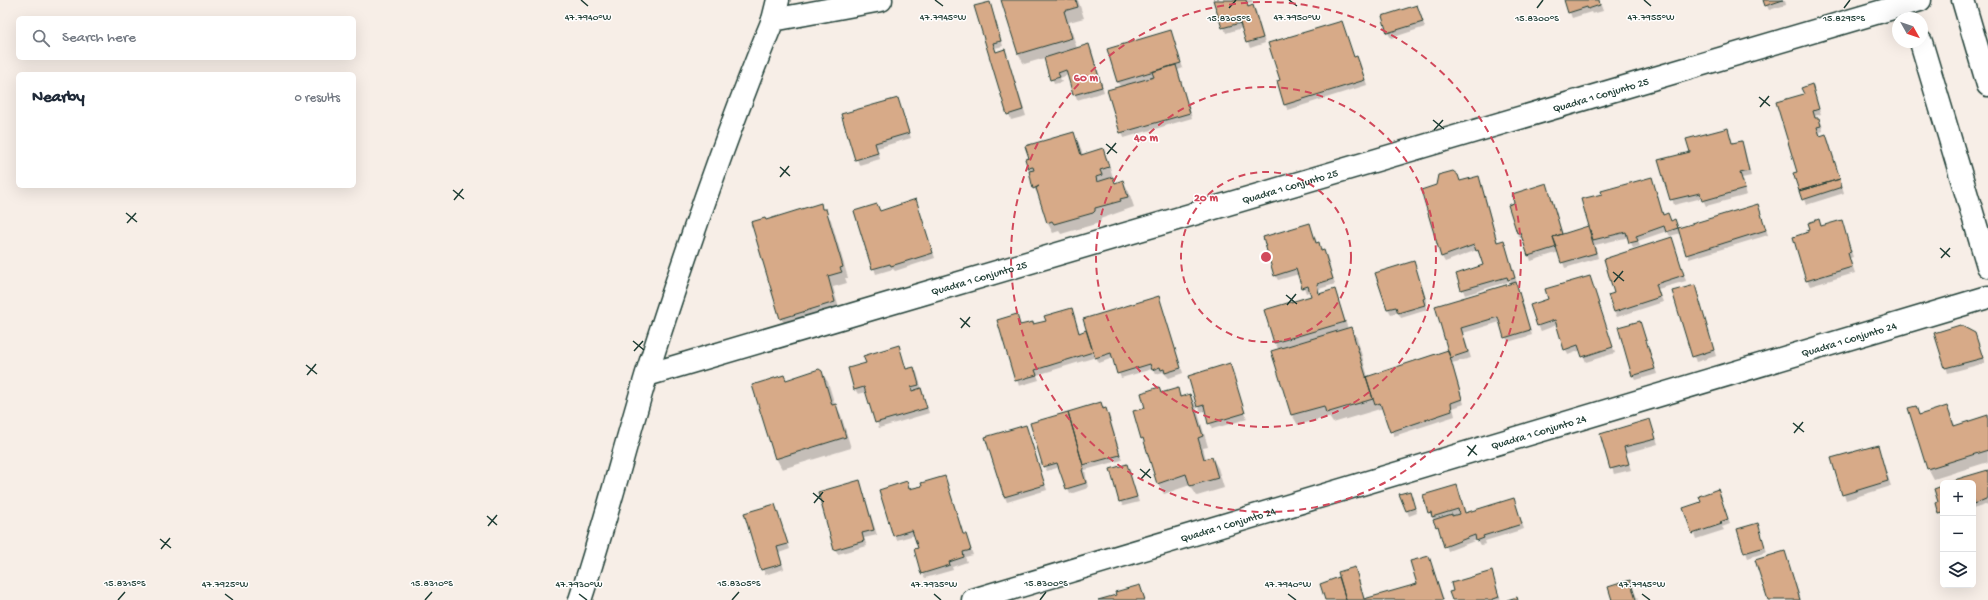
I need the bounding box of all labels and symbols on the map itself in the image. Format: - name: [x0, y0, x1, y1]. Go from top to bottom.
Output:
- text: 47.7940°W: [565, 12, 612, 24]
- text: 47.7945°W: [920, 12, 967, 24]
- text: 47.7950°W: [1273, 12, 1321, 24]
- text: 47.7955°W: [1628, 12, 1675, 24]
- north arrow: [1892, 12, 1928, 48]
- text: 15.8305°S: [1206, 13, 1251, 25]
- text: 15.8300°S: [1514, 13, 1559, 25]
- text: 15.8295°S: [1822, 13, 1865, 25]
- text: 60 m: [1074, 72, 1099, 86]
- street label: Quadra 1 Conjunto 25: [1552, 76, 1651, 116]
- text: 40 m: [1133, 132, 1158, 146]
- street label: Quadra 1 Conjunto 25: [1241, 168, 1340, 207]
- text: 20 m: [1194, 192, 1219, 206]
- centre of rings: [1259, 250, 1273, 264]
- street label: Quadra 1 Conjunto 25: [930, 259, 1029, 299]
- street label: Quadra 1 Conjunto 24: [1800, 320, 1899, 360]
- street label: Quadra 1 Conjunto 24: [1490, 413, 1589, 453]
- street label: Quadra 1 Conjunto 24: [1179, 506, 1278, 546]
- text: 15.8315°S: [103, 578, 146, 590]
- text: 15.8310°S: [410, 578, 453, 590]
- text: 15.8305°S: [716, 578, 761, 590]
- text: 15.8300°S: [1023, 578, 1068, 590]
- text: 47.7925°W: [202, 579, 249, 591]
- text: 47.7930°W: [555, 579, 603, 591]
- text: 47.7935°W: [911, 579, 958, 591]
- text: 47.7940°W: [1265, 579, 1312, 591]
- text: 47.7945°W: [1619, 579, 1666, 591]

